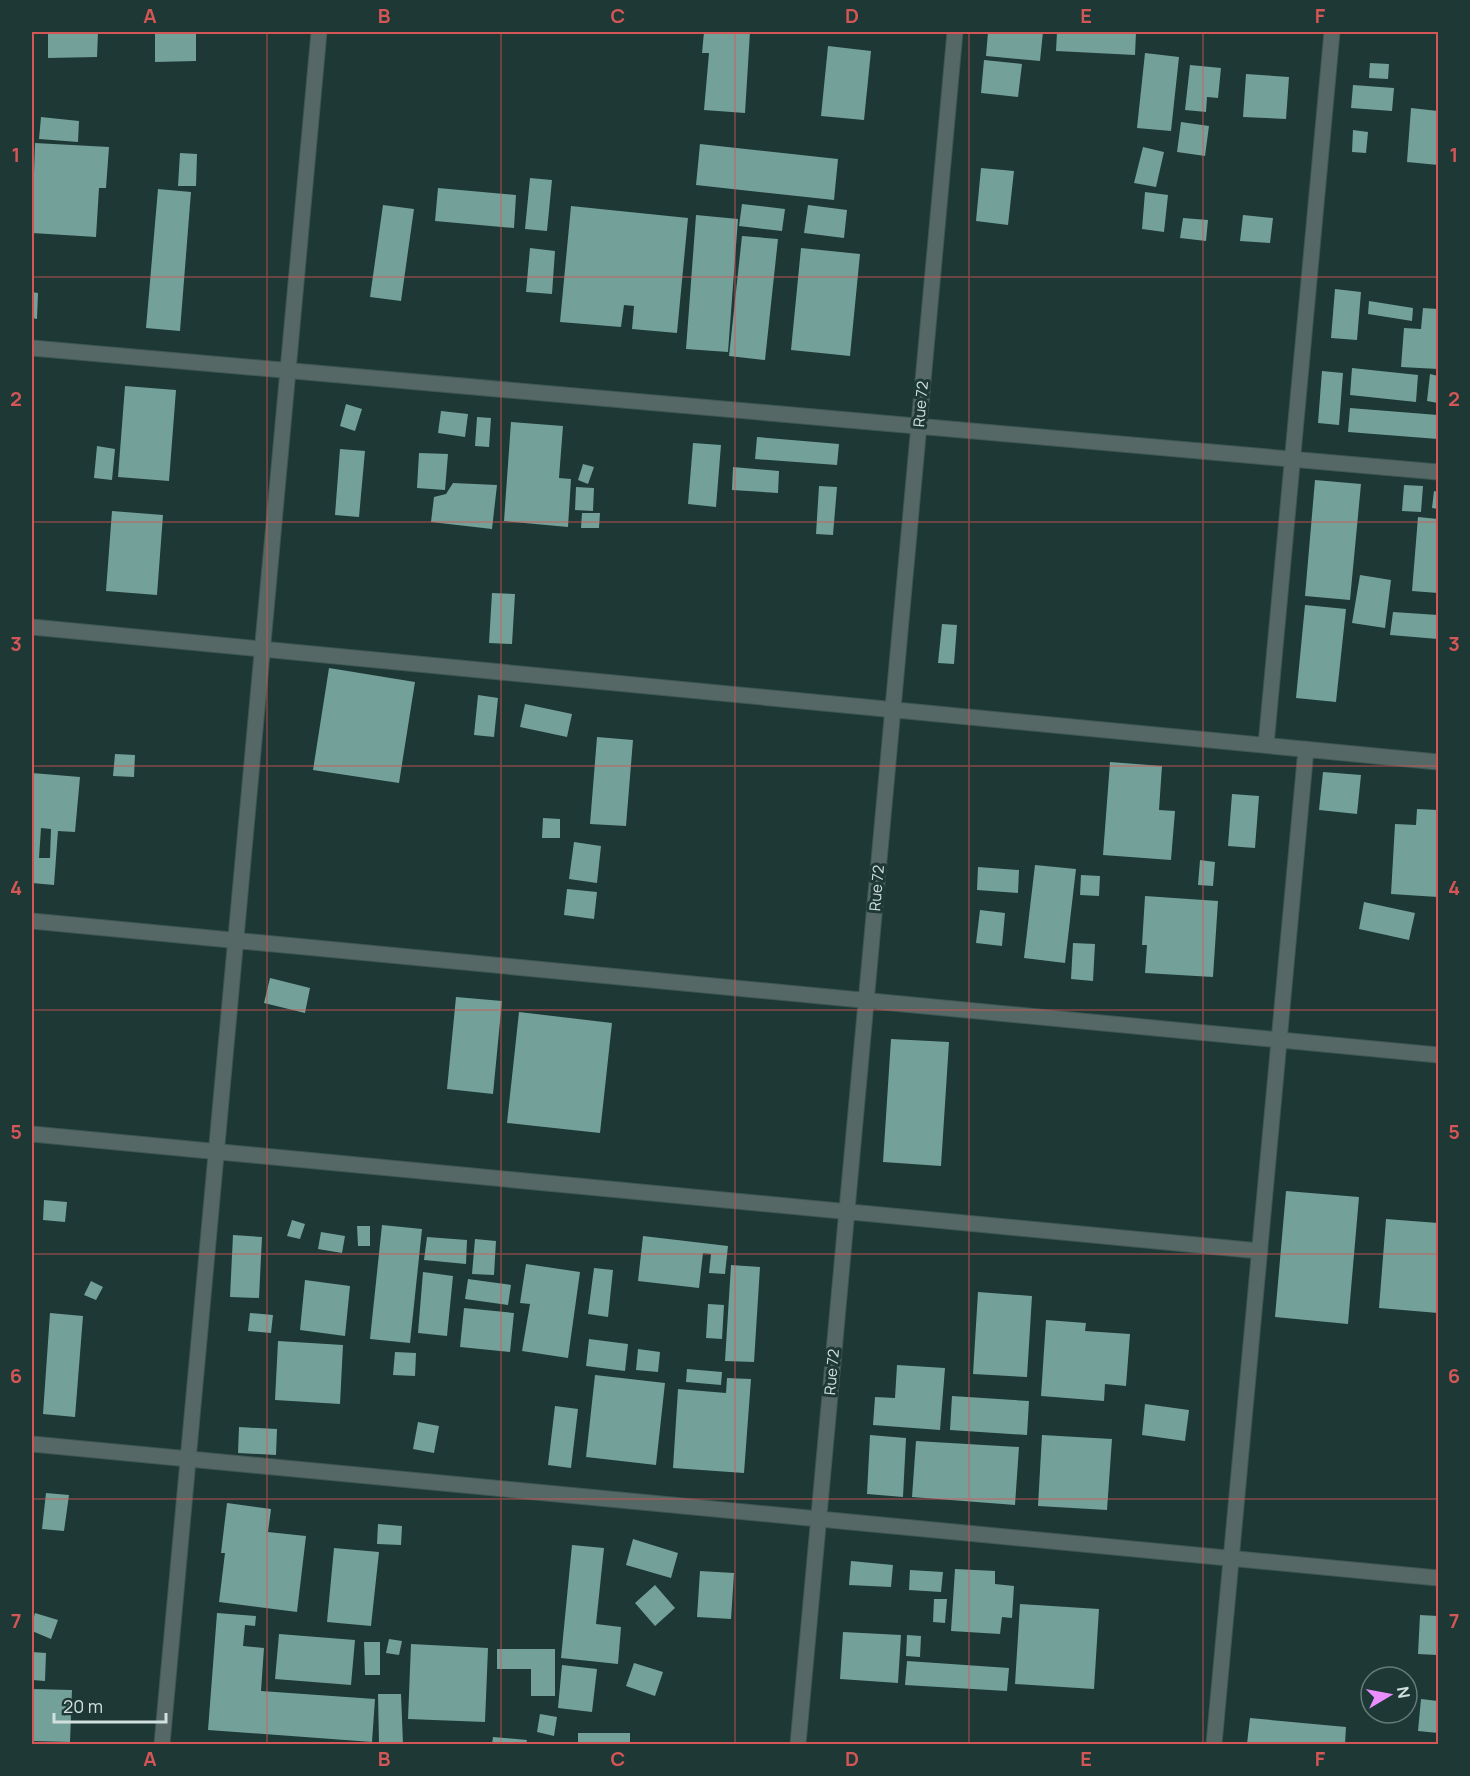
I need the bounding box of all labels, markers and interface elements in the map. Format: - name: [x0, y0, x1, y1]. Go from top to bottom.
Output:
- text: A: [143, 2, 157, 29]
- text: B: [378, 2, 391, 29]
- text: C: [611, 2, 625, 29]
- text: D: [845, 2, 859, 29]
- text: E: [1080, 2, 1092, 29]
- text: F: [1315, 2, 1326, 29]
- text: 1: [12, 141, 20, 168]
- text: 1: [1450, 141, 1458, 168]
- street label: Rue 72: [908, 380, 933, 428]
- text: 2: [10, 385, 22, 412]
- text: 2: [1448, 385, 1460, 412]
- text: 3: [10, 630, 22, 657]
- text: 3: [1448, 630, 1460, 657]
- street label: Rue 72: [864, 864, 889, 912]
- text: 4: [10, 874, 22, 901]
- text: 4: [1448, 874, 1460, 901]
- text: 5: [10, 1118, 22, 1145]
- text: 5: [1448, 1118, 1460, 1145]
- street label: Rue 72: [819, 1348, 844, 1396]
- text: 6: [10, 1362, 22, 1389]
- text: 6: [1448, 1362, 1460, 1389]
- text: 7: [11, 1607, 21, 1634]
- text: 7: [1449, 1607, 1459, 1634]
- north arrow: [1359, 1665, 1419, 1725]
- text: N: [1392, 1685, 1416, 1700]
- scale bar: [54, 1686, 166, 1724]
- text: 20 m: [63, 1694, 103, 1718]
- text: A: [143, 1745, 157, 1772]
- text: B: [378, 1745, 391, 1772]
- text: C: [611, 1745, 625, 1772]
- text: D: [845, 1745, 859, 1772]
- text: E: [1080, 1745, 1092, 1772]
- text: F: [1315, 1745, 1326, 1772]

